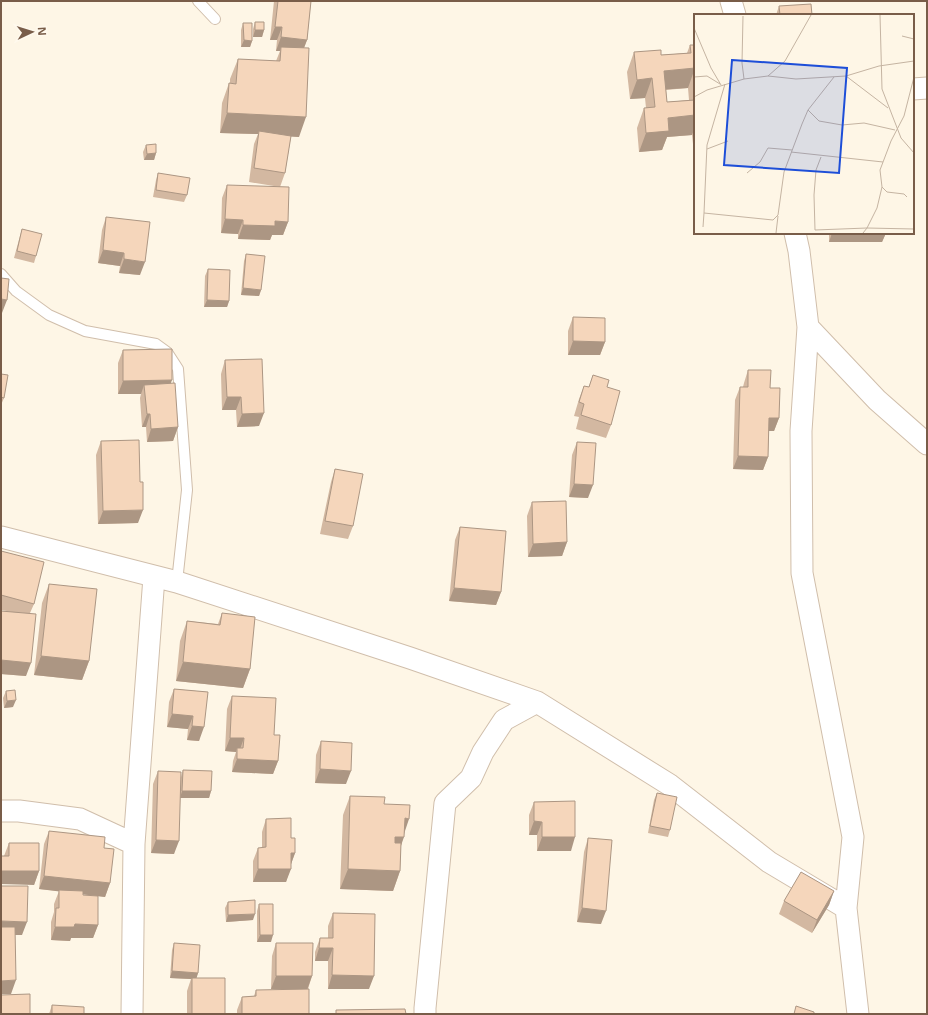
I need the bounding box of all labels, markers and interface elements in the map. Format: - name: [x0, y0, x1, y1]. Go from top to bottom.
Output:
- north arrow: [12, 12, 52, 52]
- inset map: [694, 14, 914, 234]
- text: N: [35, 26, 50, 36]

